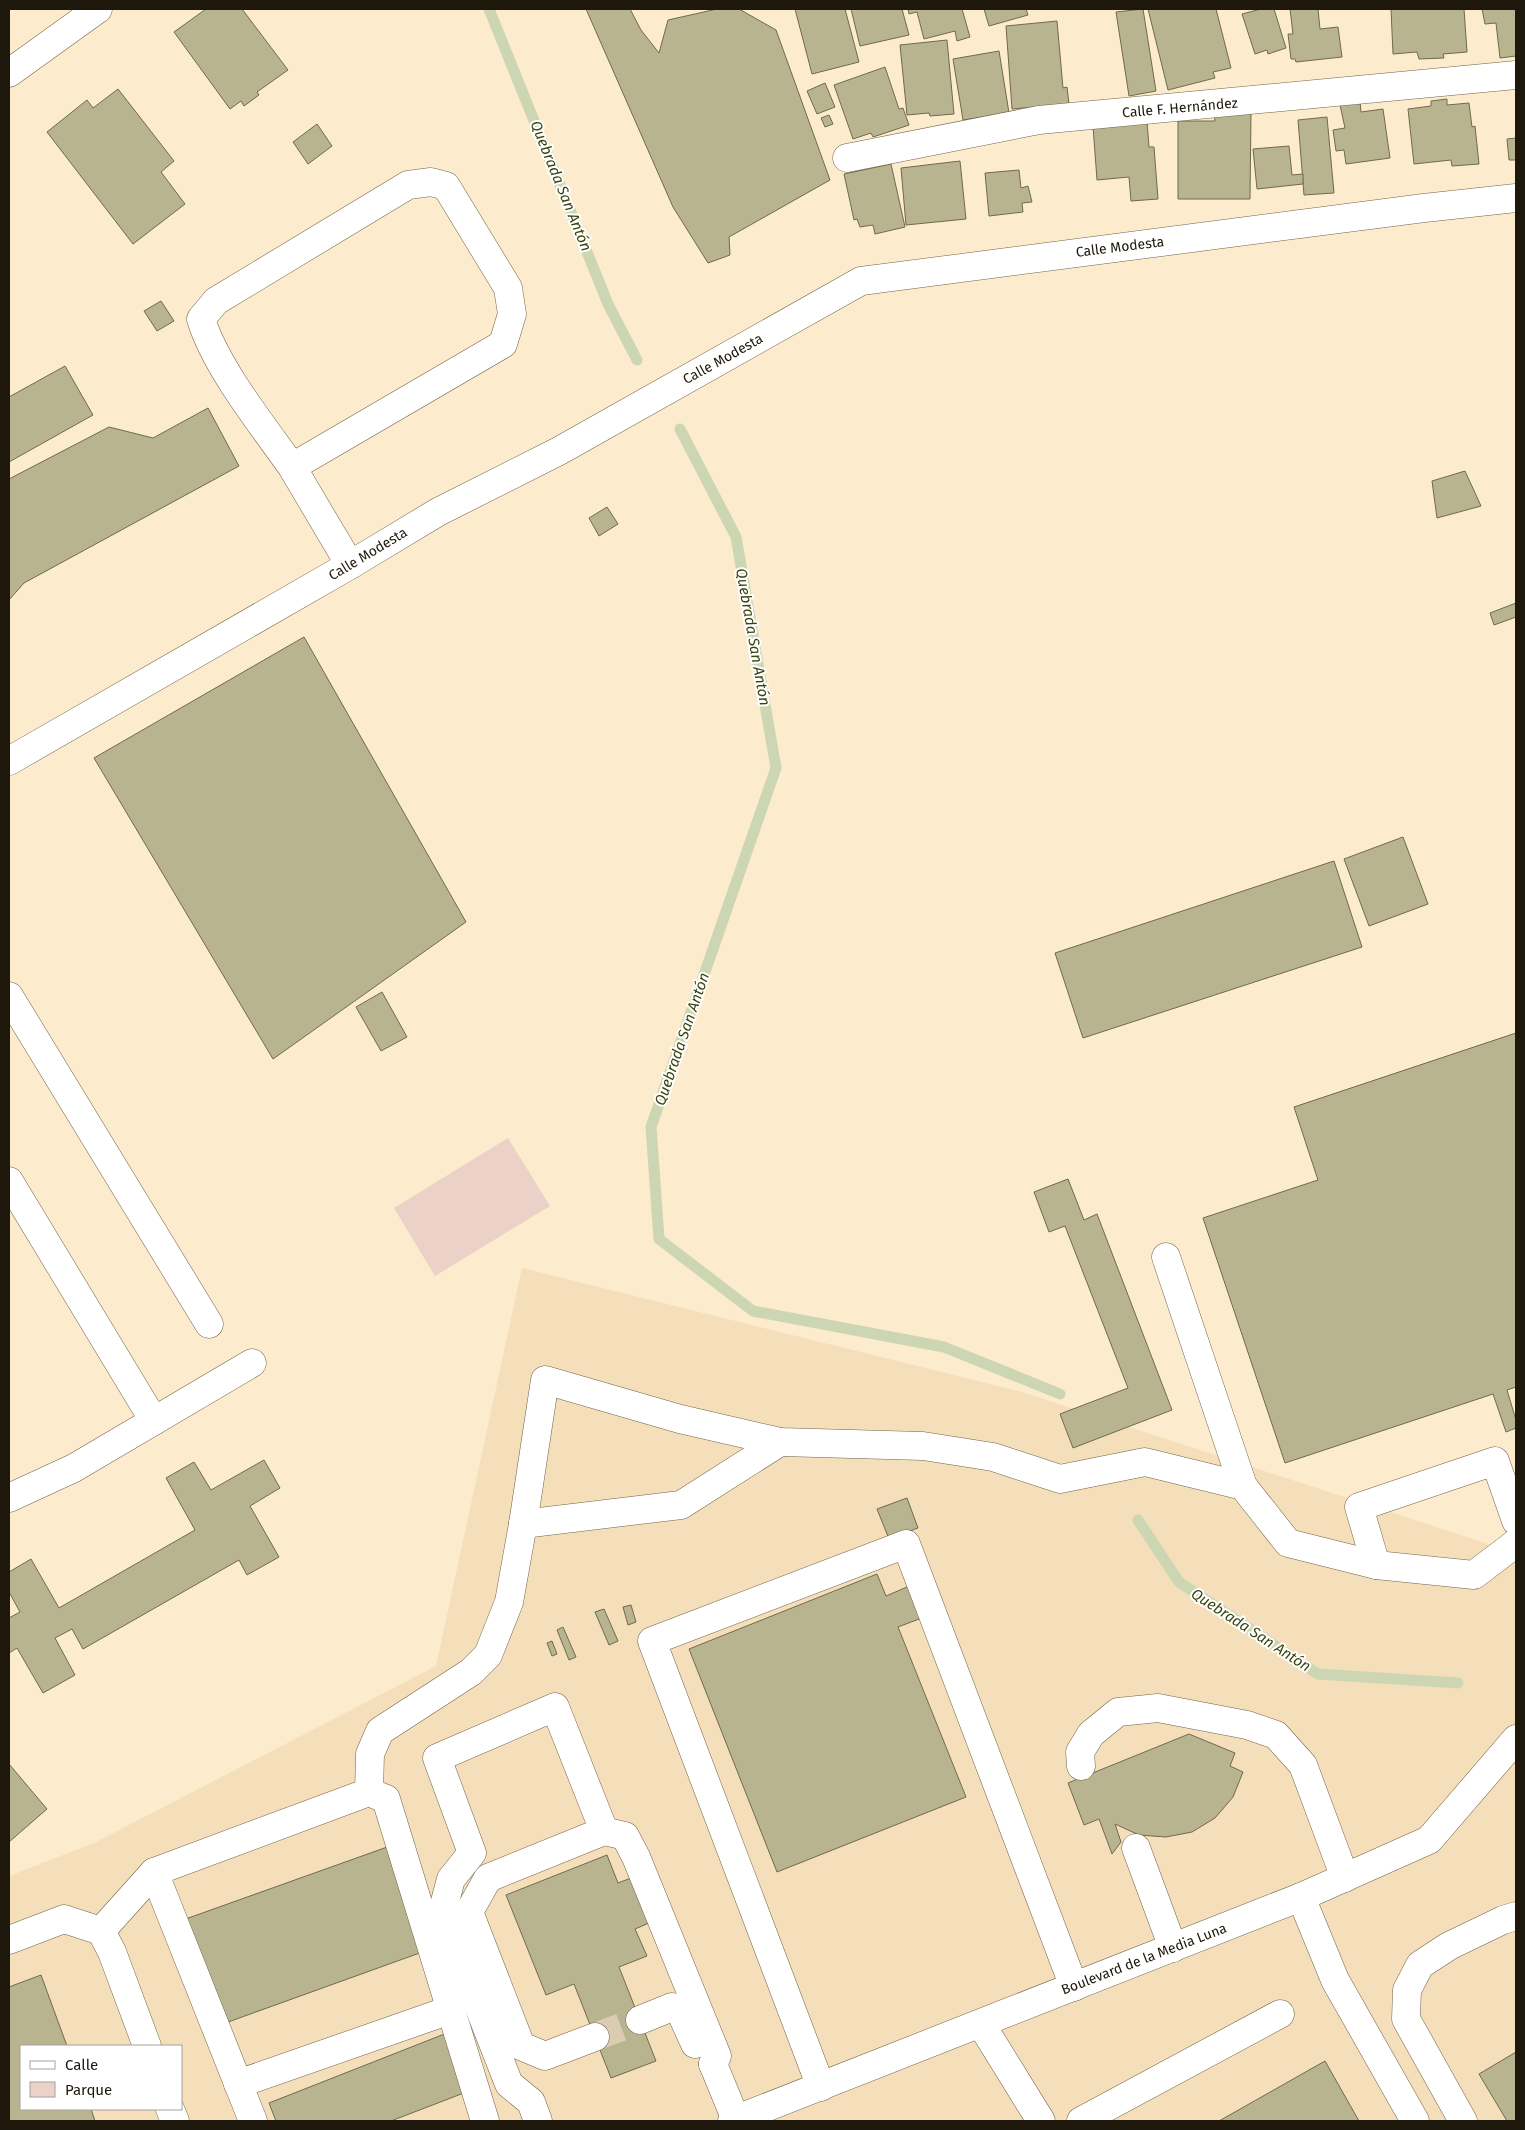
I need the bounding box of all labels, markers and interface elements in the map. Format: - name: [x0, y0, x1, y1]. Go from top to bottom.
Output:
- street label: Calle F. Hernández: [1121, 94, 1239, 122]
- water label: Quebrada San Antón: [527, 118, 595, 254]
- street label: Calle Modesta: [1075, 233, 1165, 261]
- street label: Calle Modesta: [680, 330, 766, 388]
- street label: Calle Modesta: [326, 524, 410, 584]
- water label: Quebrada San Antón: [732, 567, 774, 707]
- water label: Quebrada San Antón: [651, 970, 713, 1108]
- water label: Quebrada San Antón: [1188, 1585, 1314, 1675]
- street label: Boulevard de la Media Luna: [1059, 1920, 1229, 1998]
- legend: [20, 2045, 182, 2110]
- text: Calle: [65, 2056, 98, 2074]
- text: Parque: [65, 2081, 112, 2099]

